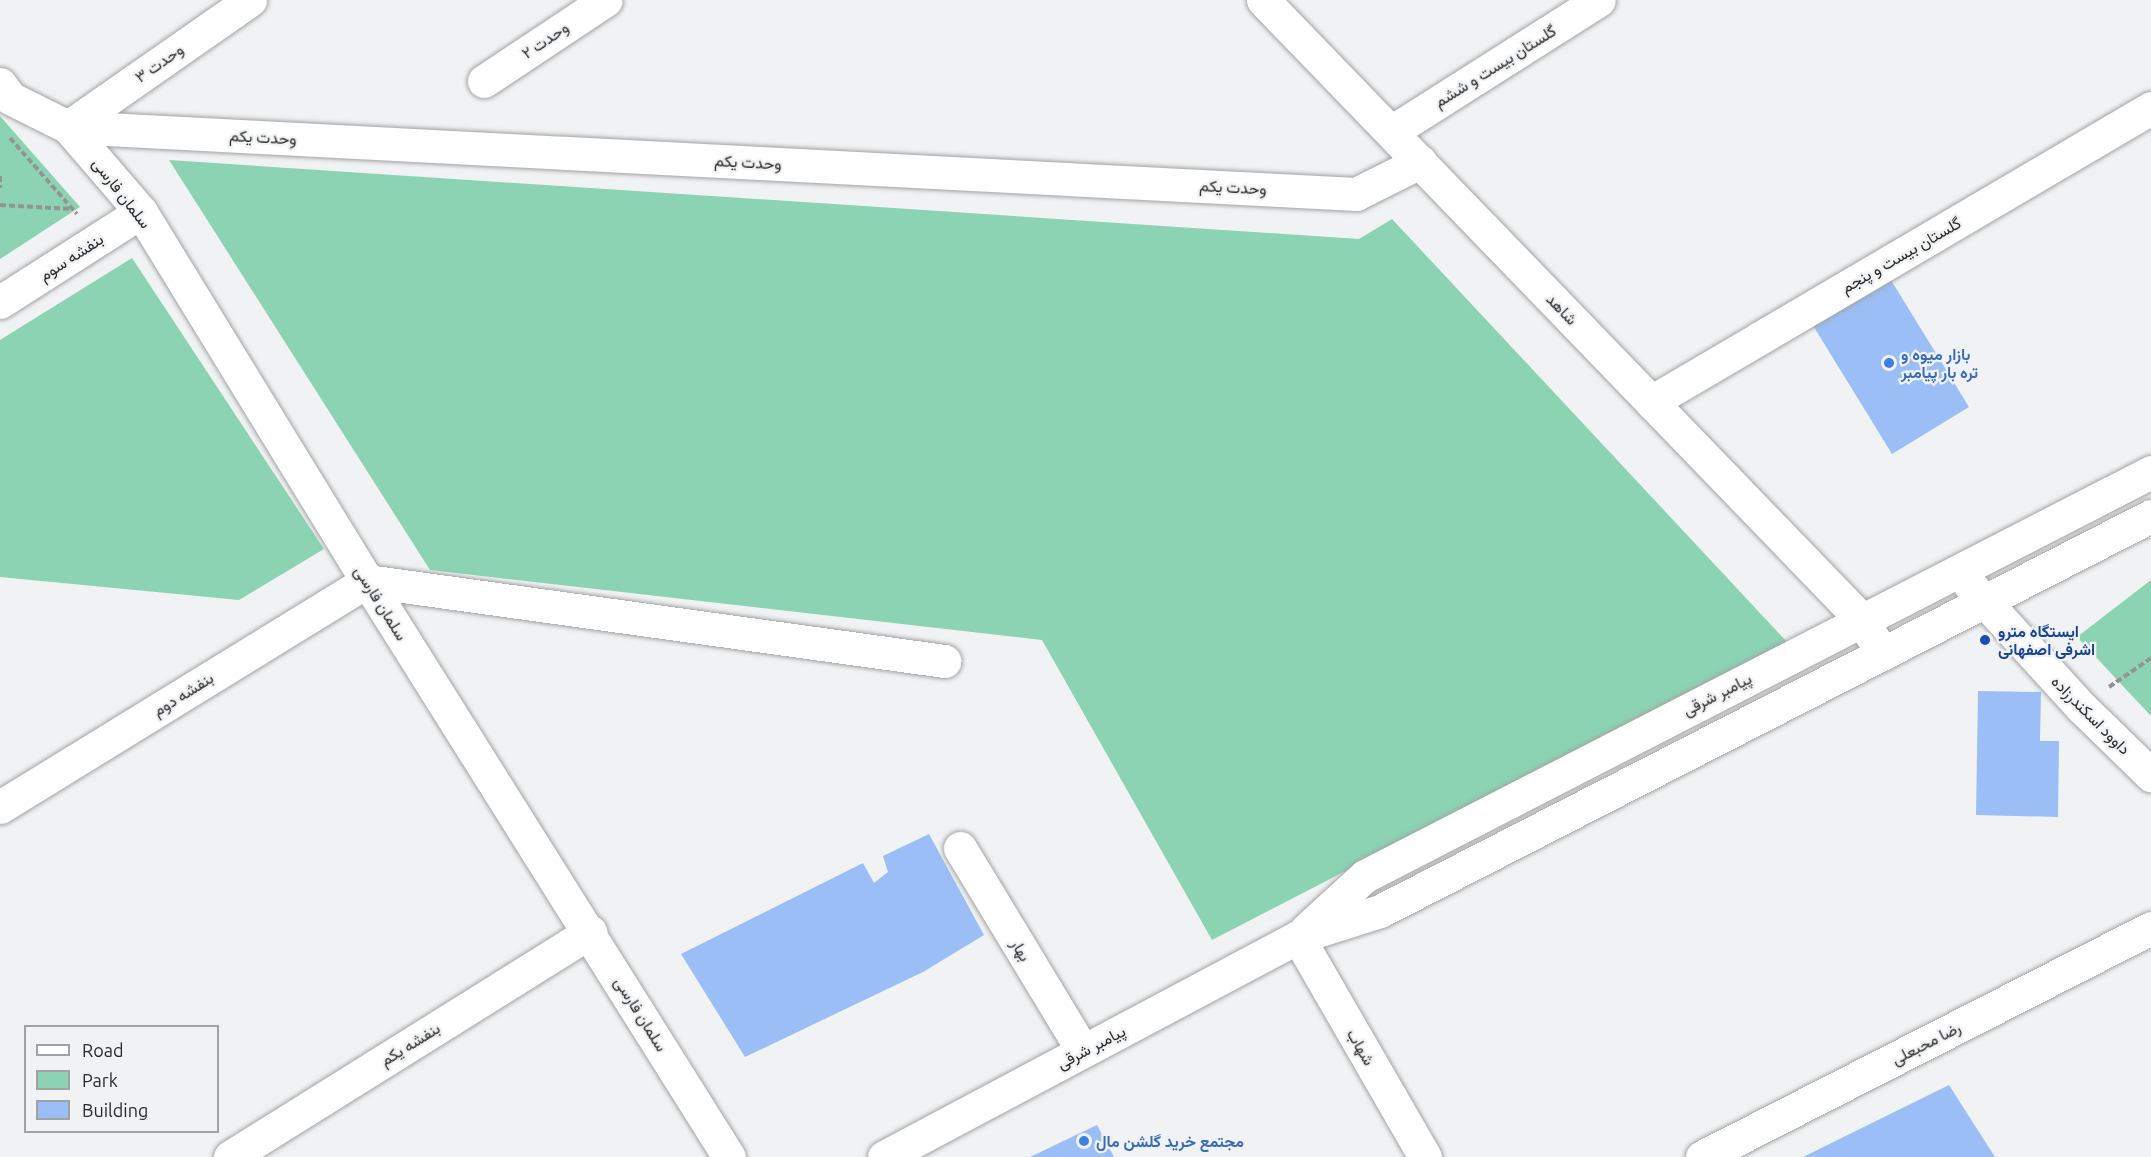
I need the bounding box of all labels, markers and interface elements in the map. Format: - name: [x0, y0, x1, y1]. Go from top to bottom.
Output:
- street label: وحدت ۲: [518, 17, 572, 63]
- street label: گلستان بیست و ششم: [1431, 21, 1559, 111]
- street label: وحدت ۳: [131, 39, 187, 87]
- street label: وحدت یکم: [229, 126, 297, 148]
- street label: وحدت یکم: [714, 151, 782, 173]
- street label: سلمان فارسی: [88, 154, 156, 232]
- street label: وحدت یکم: [1199, 176, 1267, 198]
- street label: گلستان بیست و پنجم: [1838, 213, 1964, 297]
- street label: بنفشه سوم: [35, 229, 107, 285]
- street label: شاهد: [1542, 289, 1582, 329]
- place label: بازار میوه و تره بار پیامبر: [1901, 344, 1978, 382]
- marker: بازار میوه و تره بار پیامبر: [1882, 356, 1896, 370]
- street label: سلمان فارسی: [351, 562, 411, 644]
- place label: ایستگاه مترو اشرفی اصفهانی: [1998, 621, 2095, 659]
- marker: ایستگاه مترو اشرفی اصفهانی: [1976, 631, 1994, 649]
- street label: بنفشه دوم: [149, 668, 217, 720]
- street label: پیامبر شرقی: [1679, 668, 1755, 720]
- street label: داوود اسکندرزاده: [2048, 672, 2134, 758]
- street label: بهار: [1007, 935, 1035, 965]
- street label: سلمان فارسی: [611, 973, 671, 1055]
- street label: رضا محبعلی: [1888, 1017, 1964, 1069]
- street label: بنفشه یکم: [377, 1018, 443, 1070]
- street label: پیامبر شرقی: [1053, 1021, 1129, 1073]
- legend: [24, 1025, 219, 1133]
- street label: شهاب: [1343, 1025, 1379, 1069]
- text: Road: [82, 1040, 124, 1060]
- text: Park: [82, 1070, 118, 1090]
- text: Building: [82, 1100, 148, 1120]
- place label: مجتمع خرید گلشن مال: [1096, 1131, 1244, 1151]
- marker: مجتمع خرید گلشن مال: [1077, 1134, 1091, 1148]

